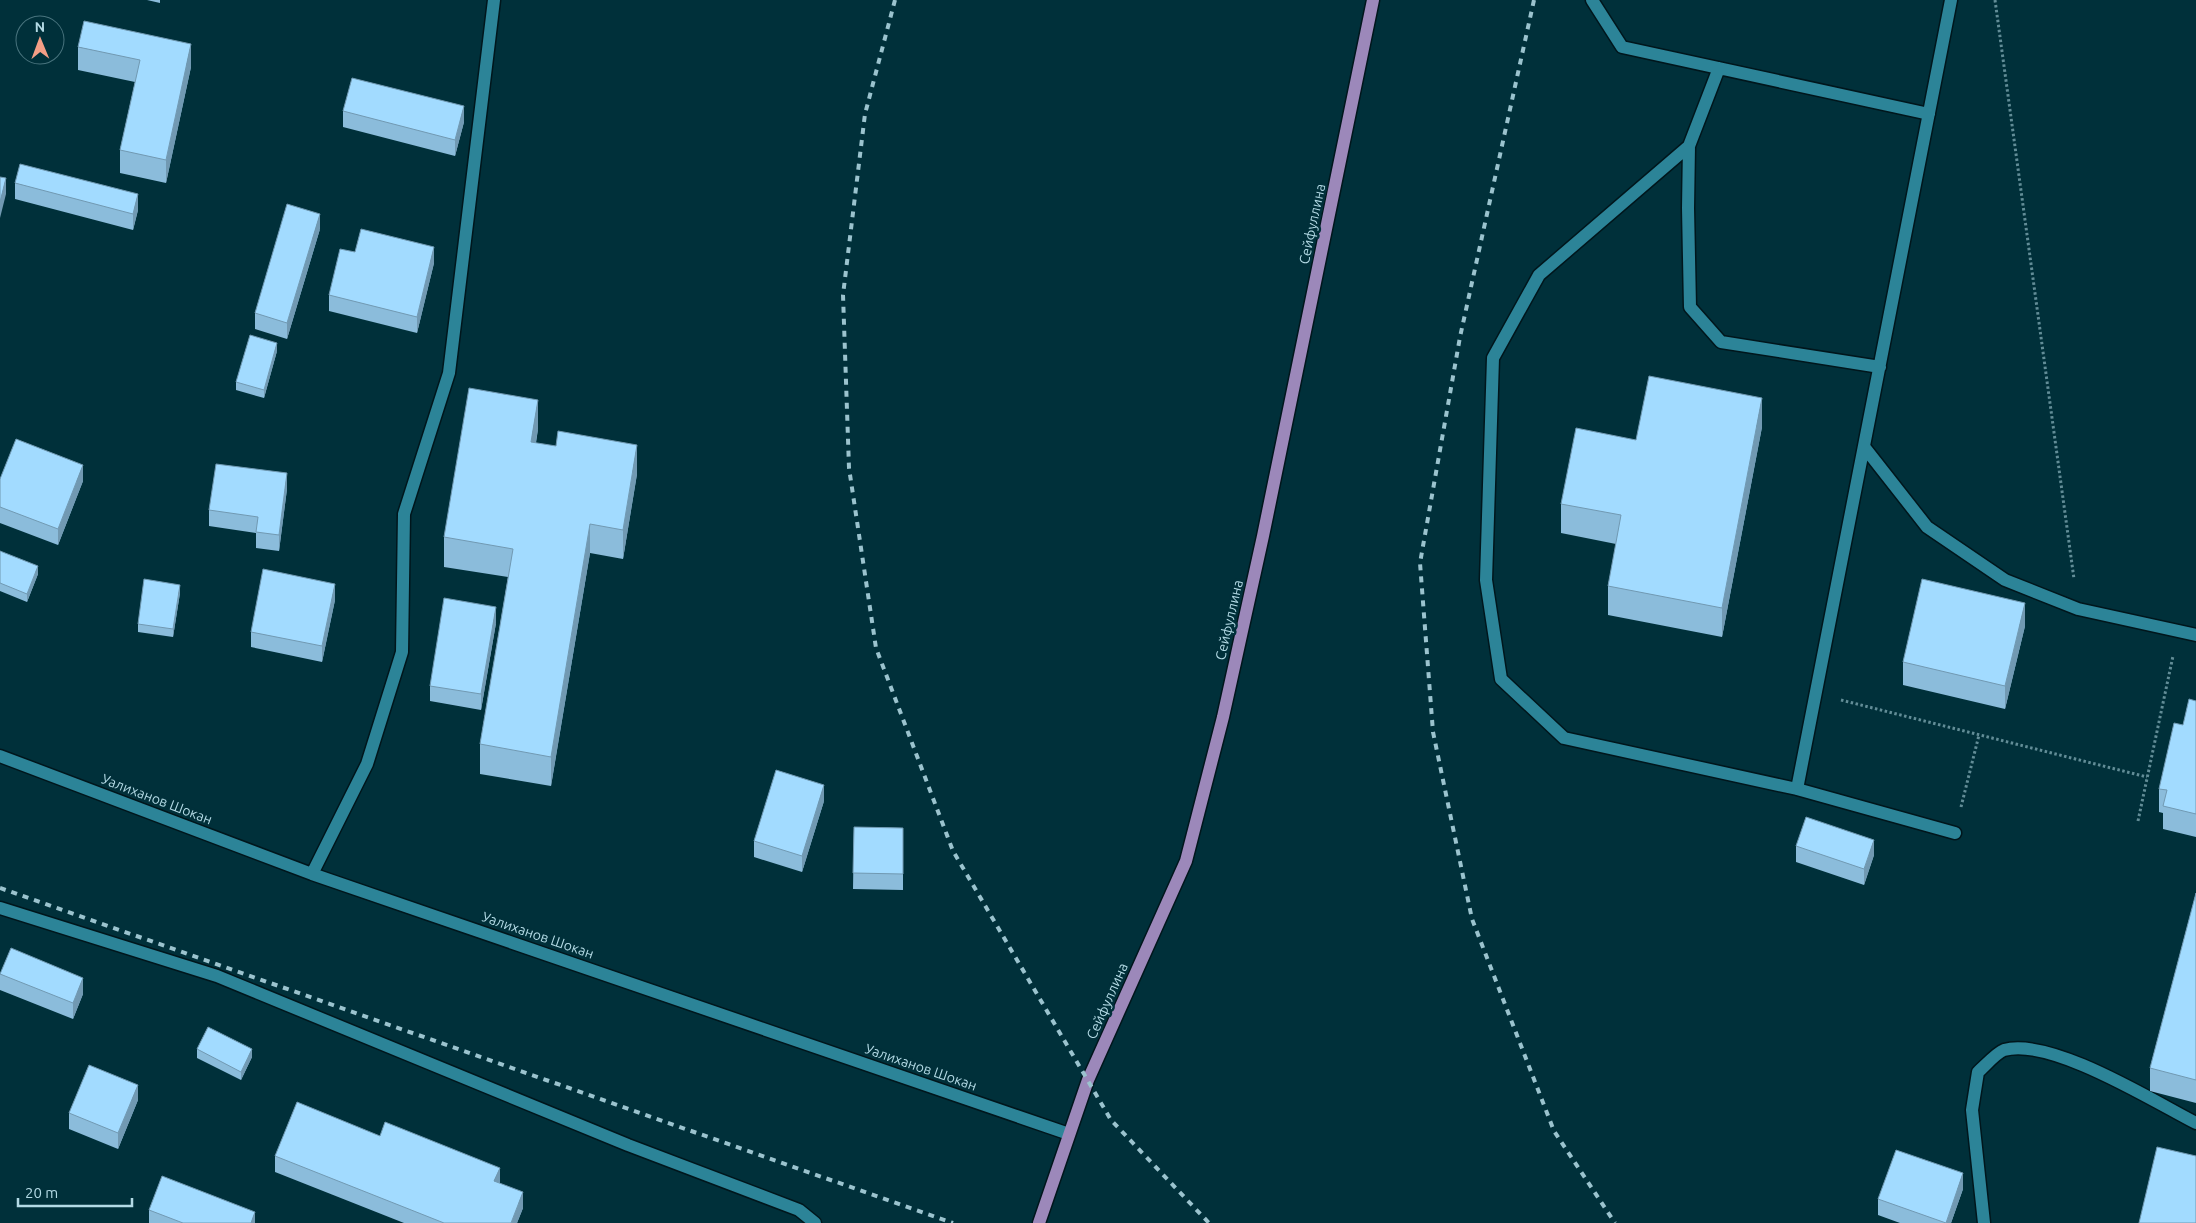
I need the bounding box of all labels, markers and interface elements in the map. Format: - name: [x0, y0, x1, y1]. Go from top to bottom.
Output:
- north arrow: [15, 15, 65, 65]
- text: N: [34, 19, 45, 35]
- street label: Сейфуллина: [1296, 182, 1328, 266]
- street label: Сейфуллина: [1212, 578, 1246, 662]
- street label: Уалиханов Шокан: [99, 771, 215, 827]
- street label: Уалиханов Шокан: [480, 908, 596, 962]
- street label: Сейфуллина: [1083, 960, 1131, 1042]
- street label: Уалиханов Шокан: [863, 1040, 979, 1094]
- scale bar: [18, 1176, 131, 1208]
- text: 20 m: [25, 1184, 58, 1201]

